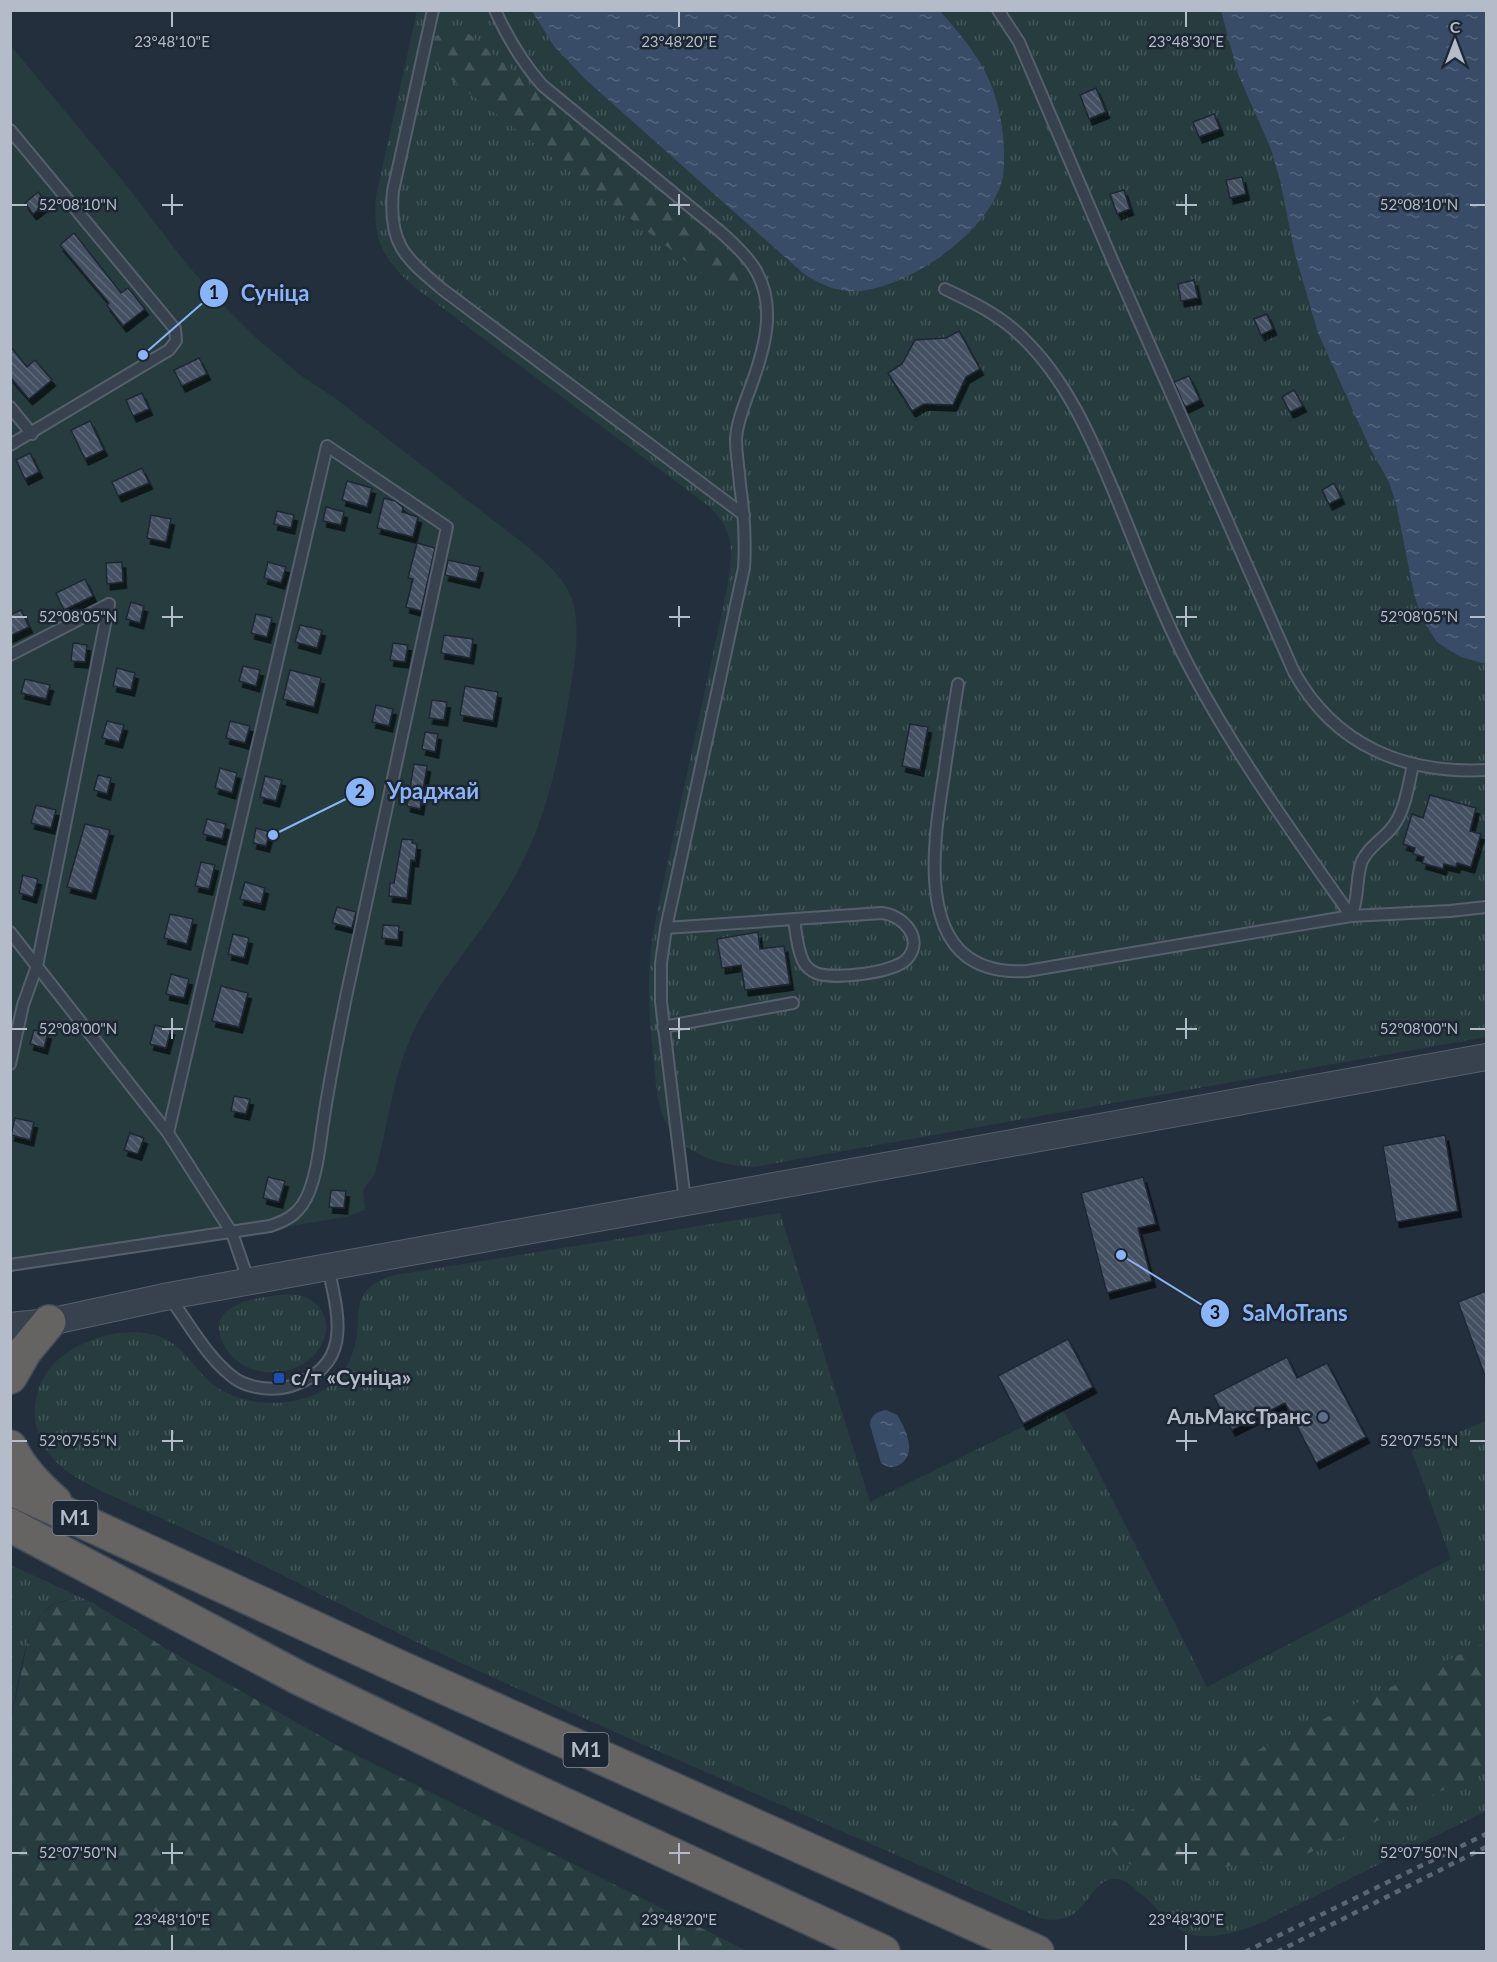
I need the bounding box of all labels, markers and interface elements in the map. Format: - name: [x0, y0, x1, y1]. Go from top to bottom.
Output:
- north arrow: [1425, 12, 1485, 72]
- text: С: [1450, 17, 1461, 36]
- text: 23°48'10"E: [134, 32, 210, 50]
- text: 23°48'20"E: [641, 32, 717, 50]
- text: 23°48'30"E: [1148, 32, 1224, 50]
- text: 52°08'10"N: [39, 195, 117, 213]
- text: 52°08'10"N: [1380, 195, 1458, 213]
- callout: Суніца: [199, 273, 321, 313]
- text: Суніца: [241, 279, 309, 306]
- text: 1: [209, 281, 219, 303]
- text: 52°08'05"N: [39, 607, 117, 625]
- text: 52°08'05"N: [1380, 607, 1458, 625]
- callout: Ураджай: [345, 772, 491, 812]
- text: Ураджай: [386, 777, 479, 804]
- text: 2: [355, 780, 365, 802]
- text: 52°08'00"N: [39, 1019, 117, 1037]
- text: 52°08'00"N: [1380, 1019, 1458, 1037]
- callout: SaMoTrans: [1200, 1293, 1359, 1333]
- text: SaMoTrans: [1242, 1299, 1348, 1326]
- text: 3: [1210, 1301, 1220, 1323]
- place label: с/т «Суніца»: [291, 1364, 411, 1389]
- marker: с/т «Суніца»: [272, 1371, 286, 1385]
- place label: АльМаксТранс: [1166, 1403, 1311, 1428]
- marker: АльМаксТранс: [1316, 1410, 1330, 1424]
- text: 52°07'55"N: [39, 1431, 117, 1449]
- text: 52°07'55"N: [1380, 1431, 1458, 1449]
- road number: М1: [52, 1501, 98, 1535]
- road number: М1: [564, 1733, 608, 1767]
- text: 52°07'50"N: [39, 1843, 117, 1861]
- text: 52°07'50"N: [1380, 1843, 1458, 1861]
- text: 23°48'10"E: [134, 1910, 210, 1928]
- text: 23°48'20"E: [641, 1910, 717, 1928]
- text: 23°48'30"E: [1148, 1910, 1224, 1928]

